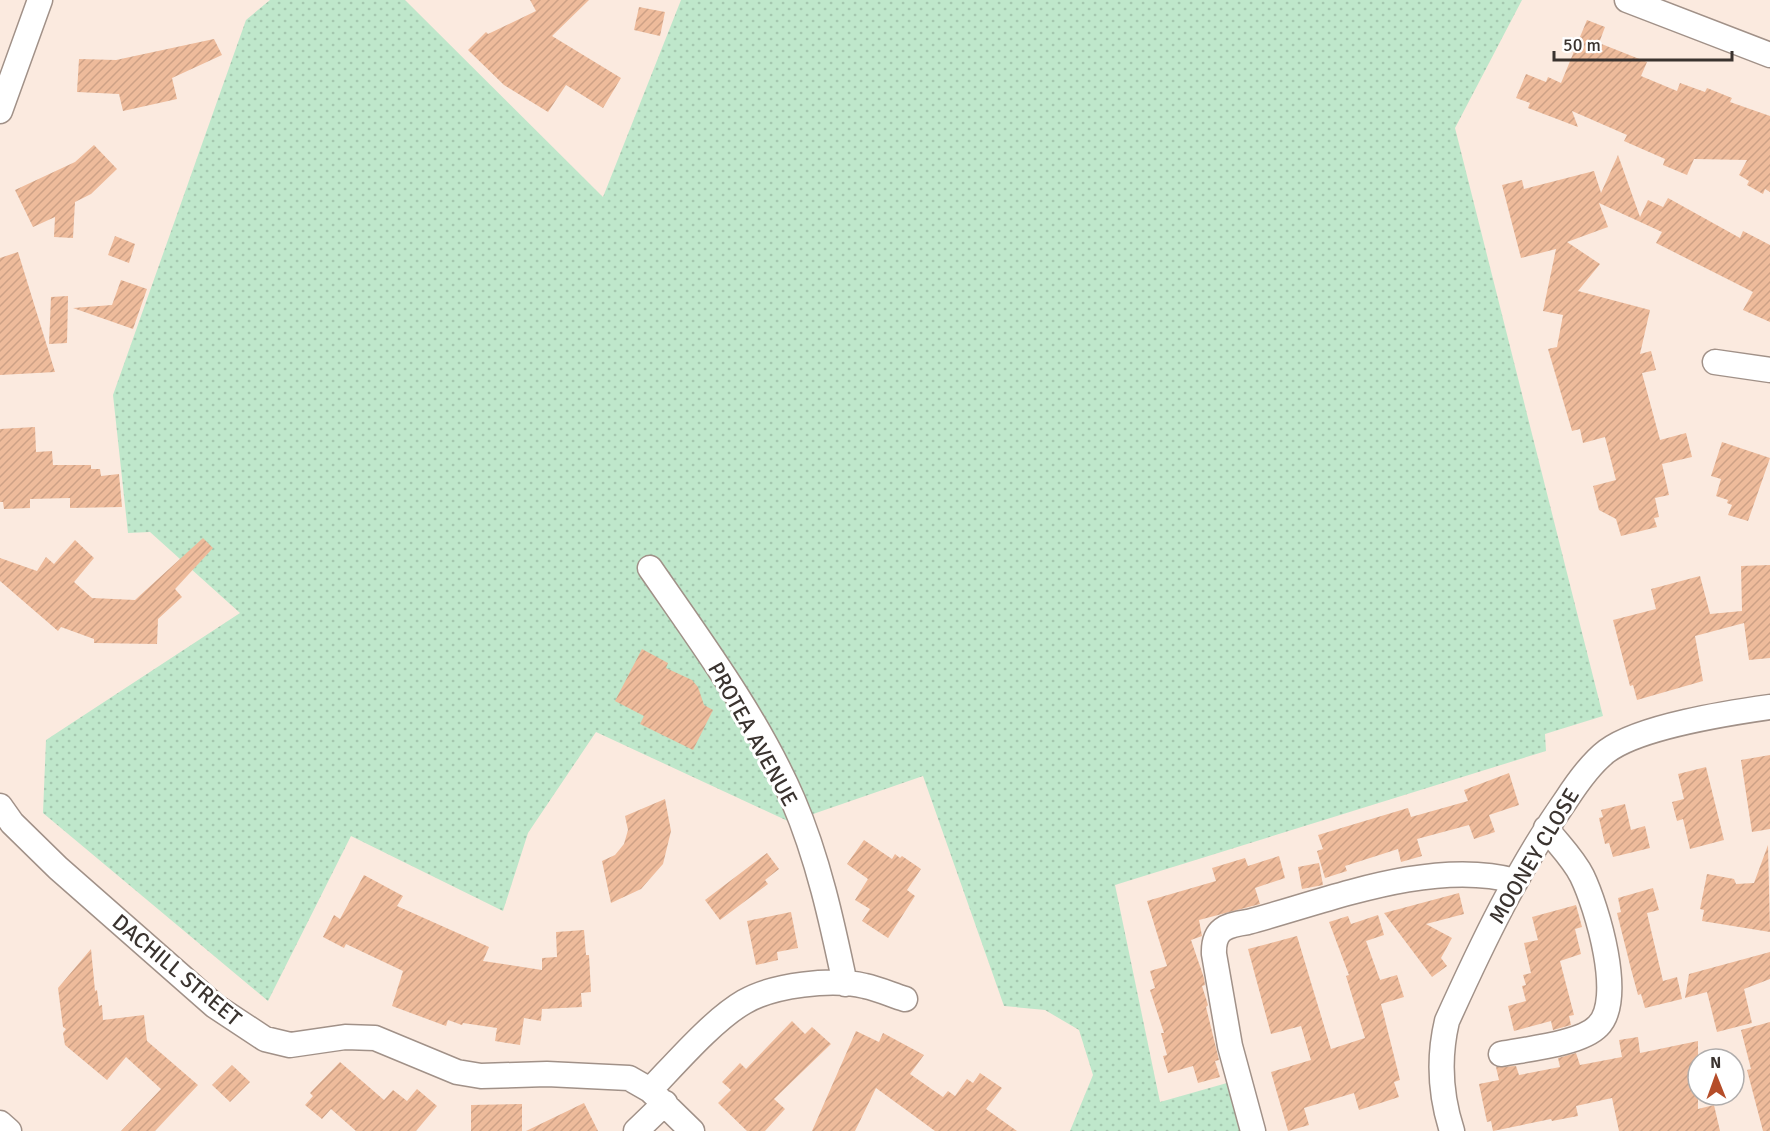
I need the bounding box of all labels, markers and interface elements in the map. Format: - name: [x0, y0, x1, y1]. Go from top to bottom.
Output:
- scale bar: [1554, 24, 1732, 62]
- text: 50 m: [1563, 34, 1601, 56]
- street label: PROTEA AVENUE: [702, 657, 804, 811]
- street label: MOONEY CLOSE: [1483, 783, 1585, 929]
- street label: DACHILL STREET: [107, 908, 247, 1032]
- north arrow: [1686, 1047, 1746, 1107]
- text: N: [1710, 1053, 1721, 1073]

